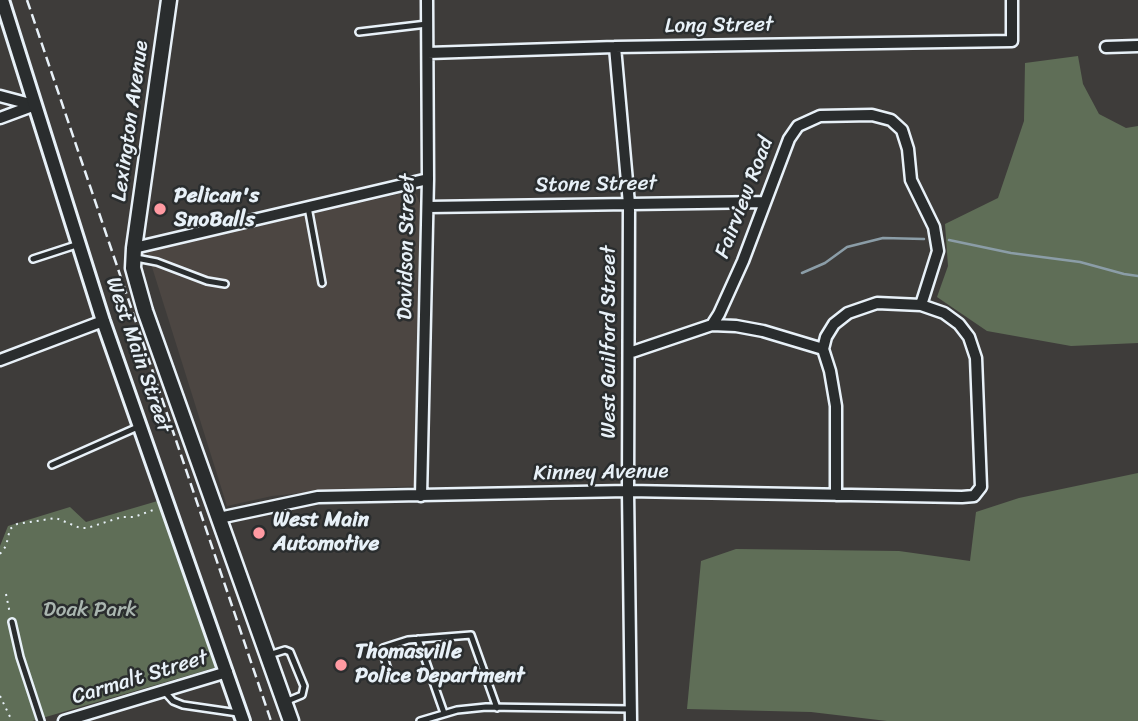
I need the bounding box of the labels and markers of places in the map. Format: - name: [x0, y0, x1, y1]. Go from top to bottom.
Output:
- place label: Pelican's SnoBalls: [174, 184, 259, 234]
- marker: Pelican's SnoBalls: [152, 201, 168, 217]
- place label: West Main Automotive: [273, 508, 379, 558]
- marker: West Main Automotive: [251, 525, 267, 541]
- place label: Thomasville Police Department: [355, 640, 524, 690]
- marker: Thomasville Police Department: [333, 657, 349, 673]

